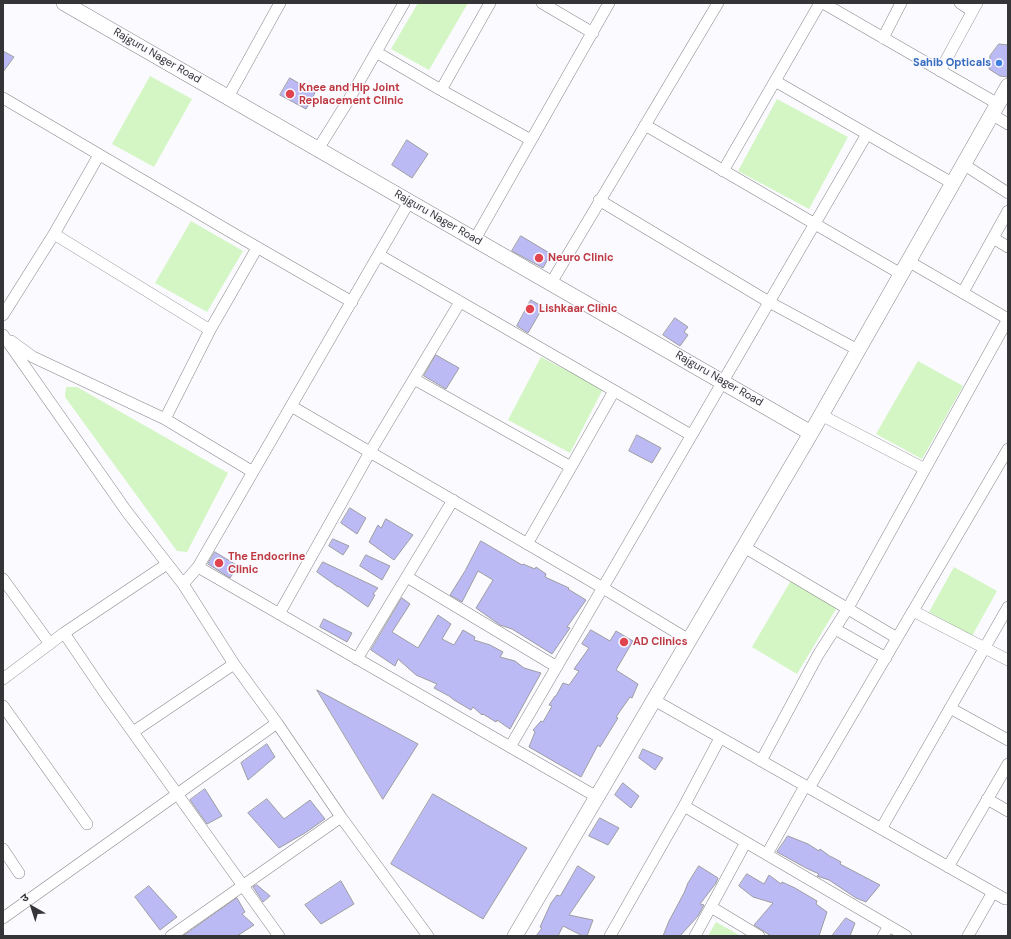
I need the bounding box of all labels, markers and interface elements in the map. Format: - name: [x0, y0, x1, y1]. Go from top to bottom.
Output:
- street label: Rajguru Nager Road: [111, 26, 203, 86]
- place label: Sahib Opticals: [913, 56, 991, 70]
- marker: Sahib Opticals: [994, 58, 1004, 68]
- place label: Knee and Hip Joint Replacement Clinic: [299, 81, 404, 107]
- marker: Knee and Hip Joint Replacement Clinic: [284, 88, 296, 100]
- street label: Rajguru Nager Road: [392, 188, 484, 248]
- place label: Neuro Clinic: [548, 251, 614, 265]
- marker: Neuro Clinic: [533, 252, 545, 264]
- place label: Lishkaar Clinic: [539, 302, 617, 316]
- marker: Lishkaar Clinic: [524, 303, 536, 315]
- street label: Rajguru Nager Road: [673, 349, 765, 409]
- place label: The Endocrine Clinic: [228, 550, 305, 576]
- marker: The Endocrine Clinic: [213, 557, 225, 569]
- place label: AD Clinics: [633, 635, 688, 649]
- marker: AD Clinics: [618, 636, 630, 648]
- north arrow: [12, 887, 52, 927]
- text: उ: [18, 890, 31, 905]

